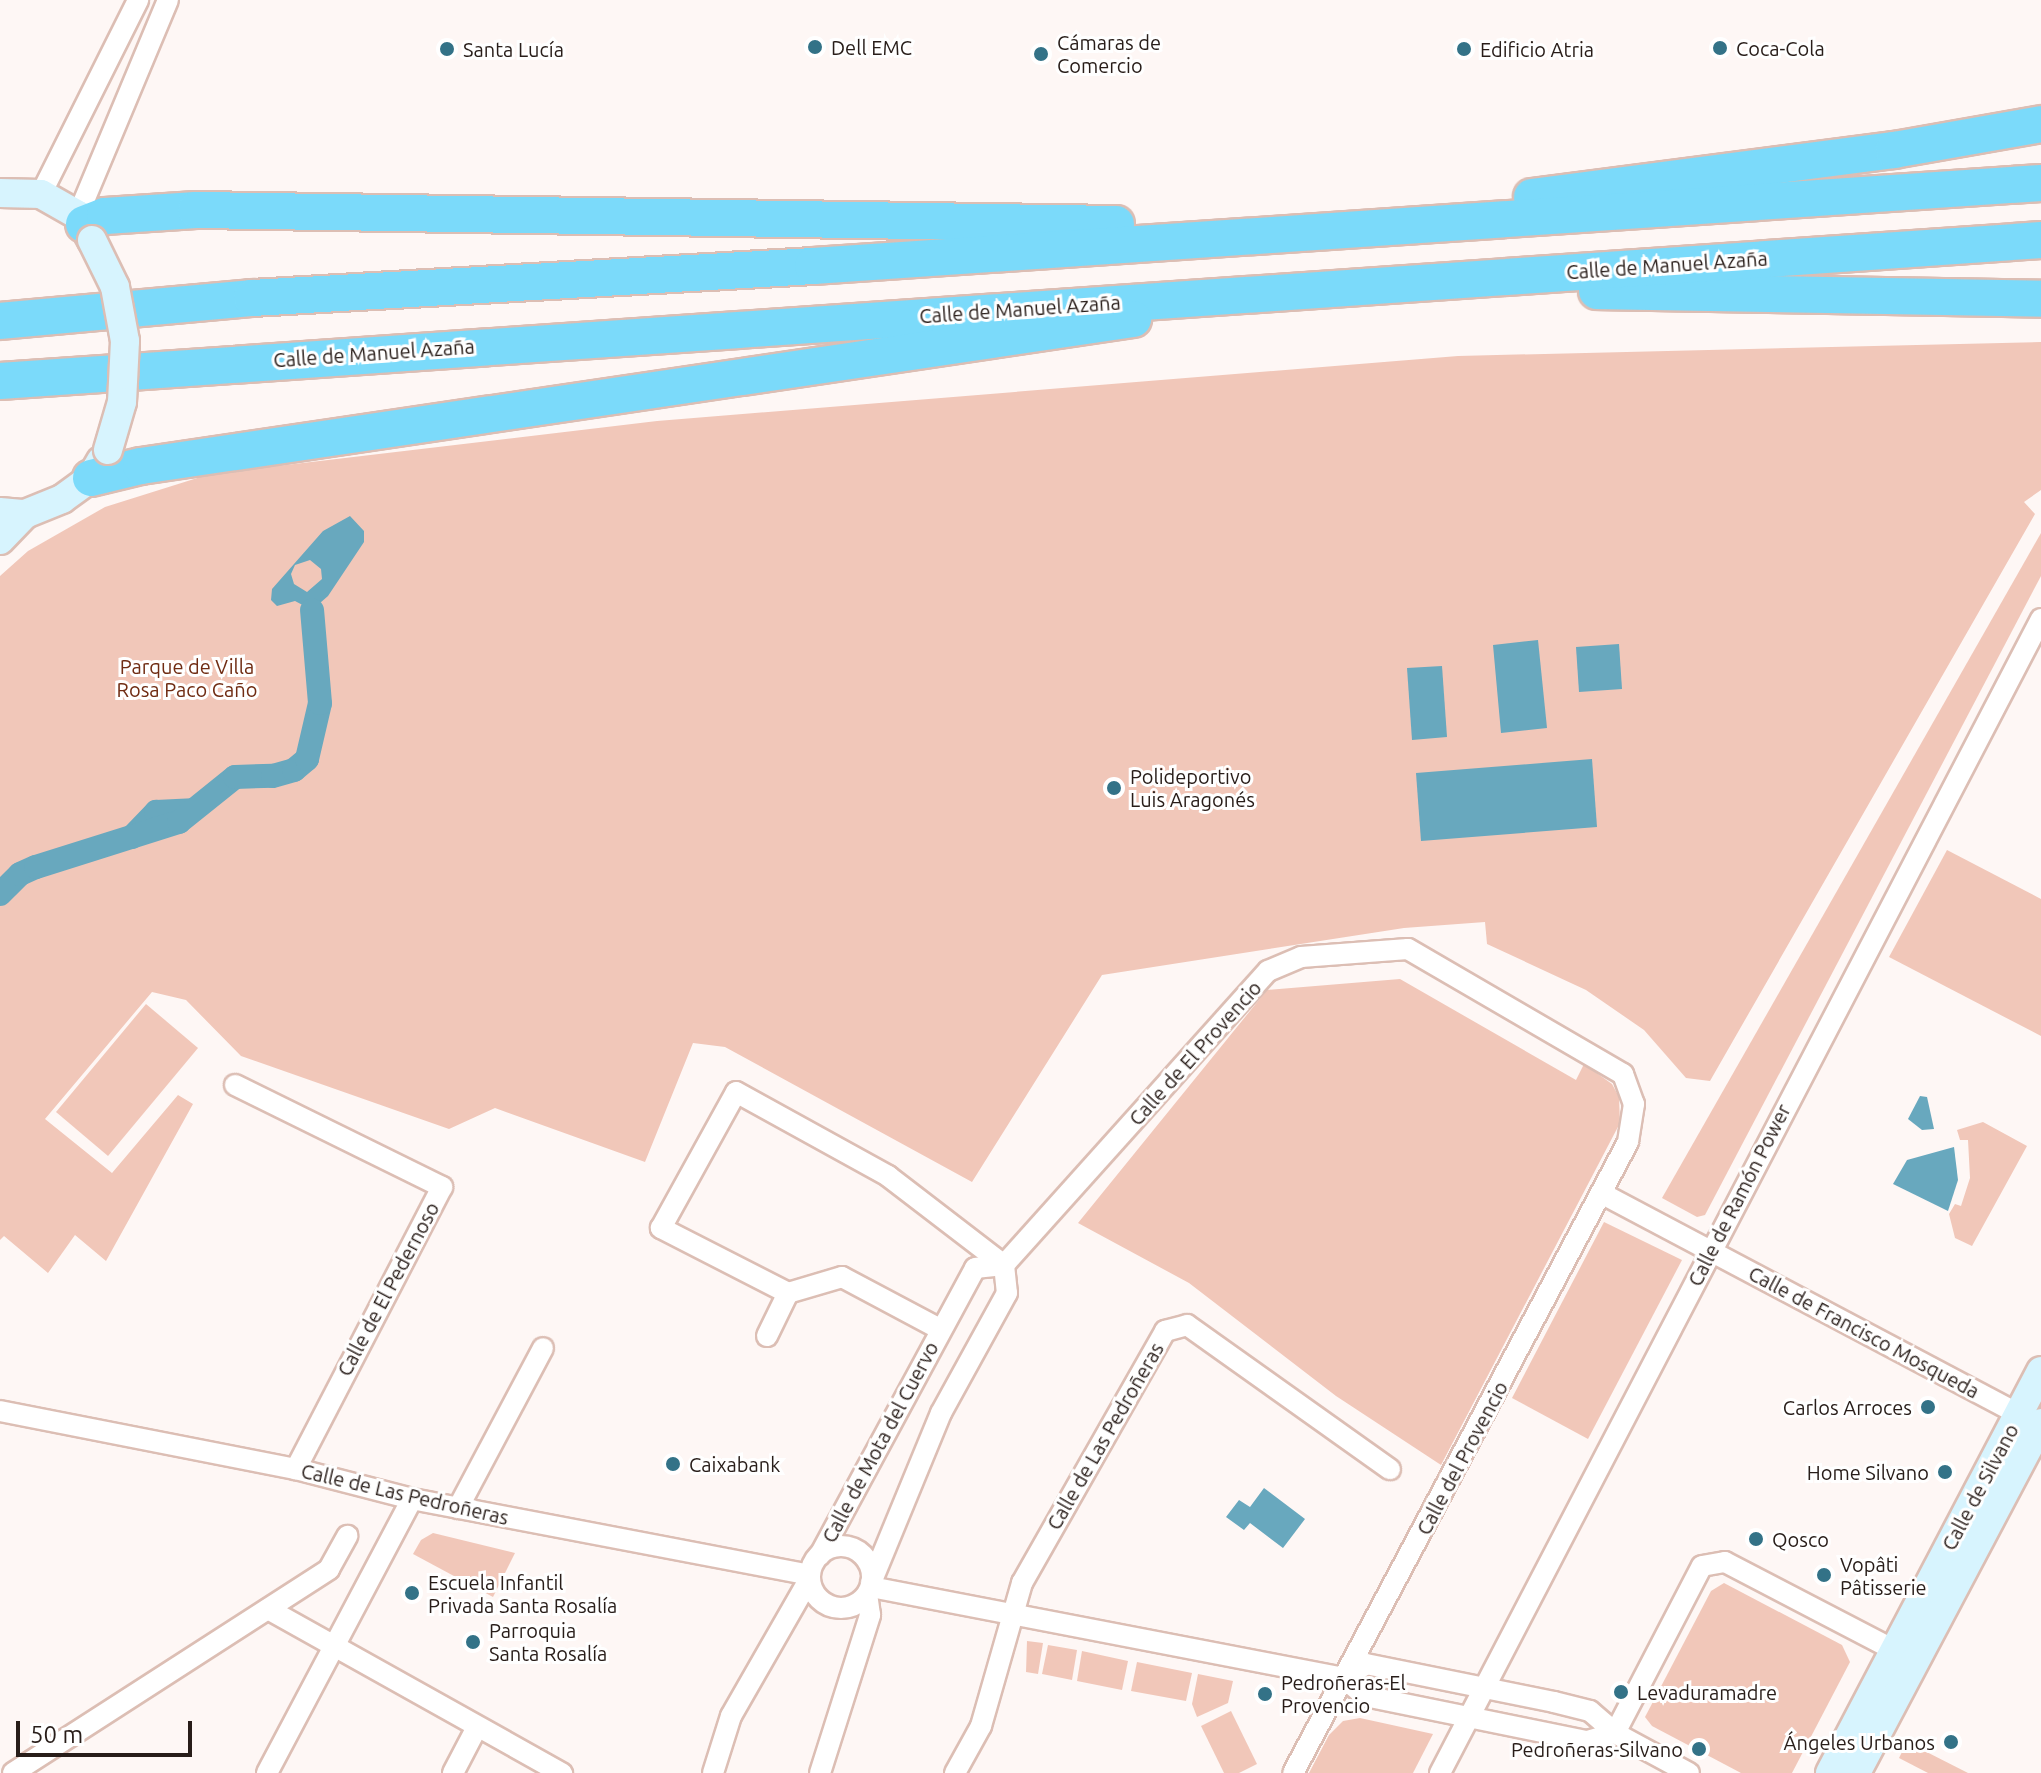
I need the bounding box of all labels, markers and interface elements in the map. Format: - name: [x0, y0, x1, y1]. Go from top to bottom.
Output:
- place label: Cámaras de Comercio: [1057, 30, 1161, 77]
- place label: Dell EMC: [831, 35, 912, 59]
- place label: Coca-Cola: [1736, 36, 1825, 60]
- place label: Santa Lucía: [463, 37, 564, 61]
- place label: Edificio Atria: [1480, 37, 1594, 61]
- marker: Dell EMC: [806, 38, 824, 56]
- marker: Coca-Cola: [1711, 39, 1729, 57]
- marker: Santa Lucía: [438, 40, 456, 58]
- marker: Edificio Atria: [1455, 40, 1473, 58]
- marker: Cámaras de Comercio: [1032, 45, 1050, 63]
- street label: Calle de Manuel Azaña: [1566, 246, 1768, 284]
- street label: Calle de Manuel Azaña: [919, 290, 1121, 328]
- street label: Calle de Manuel Azaña: [273, 334, 475, 372]
- park label: Parque de Villa Rosa Paco Caño: [117, 654, 257, 701]
- place label: Polideportivo Luis Aragonés: [1130, 764, 1255, 811]
- marker: Polideportivo Luis Aragonés: [1105, 779, 1123, 797]
- street label: Calle de El Provencio: [1124, 976, 1266, 1130]
- street label: Calle de Ramón Power: [1683, 1100, 1795, 1290]
- street label: Calle de El Pedernoso: [332, 1198, 444, 1380]
- street label: Calle de Francisco Mosqueda: [1745, 1261, 1983, 1403]
- street label: Calle de Mota del Cuervo: [817, 1337, 943, 1547]
- street label: Calle de Las Pedroñeras: [1042, 1338, 1168, 1534]
- street label: Calle del Provencio: [1411, 1377, 1513, 1539]
- place label: Carlos Arroces: [1783, 1395, 1912, 1419]
- marker: Carlos Arroces: [1919, 1398, 1937, 1416]
- street label: Calle de Silvano: [1937, 1420, 2023, 1554]
- place label: Caixabank: [689, 1452, 780, 1476]
- marker: Caixabank: [664, 1455, 682, 1473]
- street label: Calle de Las Pedroñeras: [299, 1458, 511, 1530]
- place label: Home Silvano: [1807, 1460, 1929, 1484]
- marker: Home Silvano: [1936, 1463, 1954, 1481]
- place label: Qosco: [1772, 1527, 1829, 1551]
- marker: Qosco: [1747, 1530, 1765, 1548]
- place label: Vopâti Pâtisserie: [1840, 1552, 1927, 1599]
- marker: Vopâti Pâtisserie: [1815, 1566, 1833, 1584]
- place label: Escuela Infantil Privada Santa Rosalía: [428, 1570, 617, 1617]
- marker: Escuela Infantil Privada Santa Rosalía: [403, 1584, 421, 1602]
- place label: Parroquia Santa Rosalía: [489, 1618, 607, 1665]
- marker: Parroquia Santa Rosalía: [464, 1633, 482, 1651]
- place label: Pedroñeras-El Provencio: [1281, 1670, 1406, 1717]
- place label: Levaduramadre: [1637, 1680, 1777, 1704]
- marker: Levaduramadre: [1612, 1683, 1630, 1701]
- marker: Pedroñeras-El Provencio: [1256, 1685, 1274, 1703]
- scale bar: [20, 1705, 196, 1755]
- text: 50 m: [30, 1721, 83, 1748]
- place label: Ángeles Urbanos: [1783, 1730, 1935, 1754]
- marker: Ángeles Urbanos: [1942, 1733, 1960, 1751]
- place label: Pedroñeras-Silvano: [1511, 1737, 1683, 1761]
- marker: Pedroñeras-Silvano: [1690, 1740, 1708, 1758]

